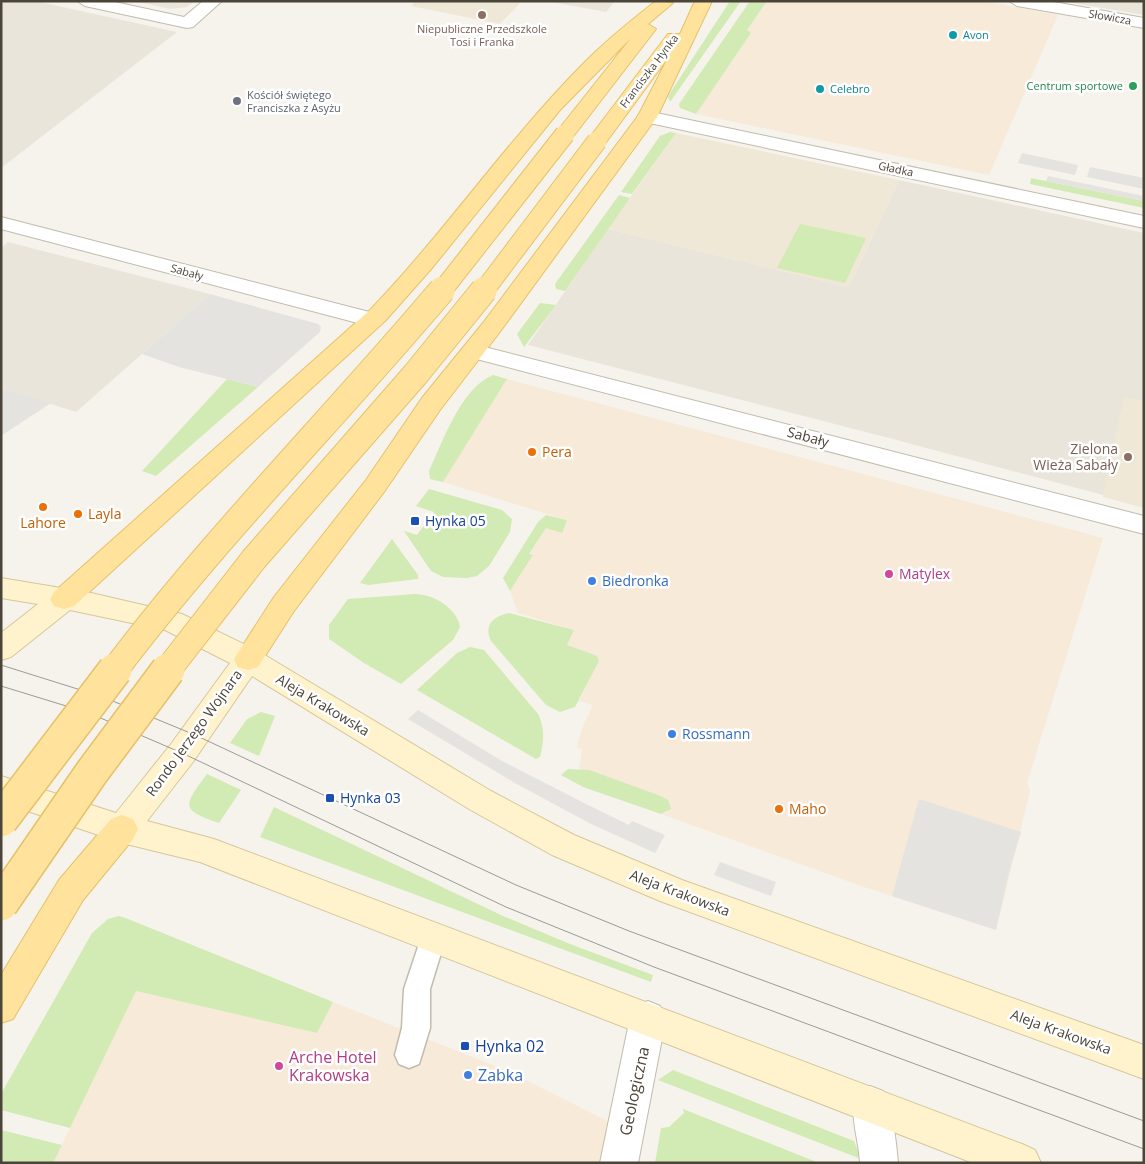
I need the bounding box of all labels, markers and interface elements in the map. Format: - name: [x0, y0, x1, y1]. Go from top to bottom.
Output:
- street label: Słowicza: [1087, 5, 1133, 28]
- marker: Niepubliczne Przedszkole Tosi i Franka: [476, 9, 488, 21]
- place label: Niepubliczne Przedszkole Tosi i Franka: [417, 21, 547, 49]
- place label: Avon: [963, 27, 989, 42]
- marker: Avon: [947, 29, 959, 41]
- street label: Franciszka Hynka: [616, 31, 681, 111]
- place label: Centrum sportowe: [1027, 78, 1123, 93]
- marker: Centrum sportowe: [1127, 80, 1139, 92]
- place label: Celebro: [830, 81, 870, 96]
- marker: Celebro: [814, 83, 826, 95]
- place label: Kościół świętego Franciszka z Asyżu: [247, 87, 341, 115]
- marker: Kościół świętego Franciszka z Asyżu: [231, 95, 243, 107]
- street label: Gładka: [877, 157, 915, 180]
- street label: Sabały: [169, 260, 206, 283]
- street label: Sabały: [785, 422, 832, 451]
- place label: Zielona Wieża Sabały: [1033, 439, 1119, 474]
- place label: Pera: [542, 442, 572, 461]
- marker: Pera: [526, 446, 538, 458]
- marker: Zielona Wieża Sabały: [1122, 451, 1134, 463]
- marker: Lahore: [37, 501, 49, 513]
- place label: Layla: [88, 504, 121, 523]
- marker: Layla: [72, 508, 84, 520]
- place label: Hynka 05: [425, 511, 486, 530]
- place label: Lahore: [20, 513, 66, 532]
- marker: Hynka 05: [409, 515, 421, 527]
- place label: Matylex: [899, 564, 951, 583]
- marker: Matylex: [883, 568, 895, 580]
- place label: Biedronka: [602, 571, 669, 590]
- marker: Biedronka: [586, 575, 598, 587]
- street label: Rondo Jerzego Wojnara: [141, 665, 246, 800]
- street label: Aleja Krakowska: [273, 669, 373, 740]
- place label: Rossmann: [682, 724, 750, 743]
- marker: Rossmann: [666, 728, 678, 740]
- place label: Hynka 03: [340, 788, 401, 807]
- marker: Hynka 03: [324, 792, 336, 804]
- place label: Maho: [789, 799, 826, 818]
- marker: Maho: [773, 803, 785, 815]
- street label: Aleja Krakowska: [627, 865, 733, 920]
- street label: Aleja Krakowska: [1008, 1005, 1114, 1059]
- place label: Hynka 02: [475, 1035, 544, 1057]
- marker: Hynka 02: [459, 1040, 471, 1052]
- street label: Geologiczna: [614, 1044, 654, 1138]
- place label: Arche Hotel Krakowska: [289, 1046, 376, 1086]
- marker: Arche Hotel Krakowska: [273, 1060, 285, 1072]
- place label: Zabka: [478, 1064, 523, 1086]
- marker: Zabka: [462, 1069, 474, 1081]

